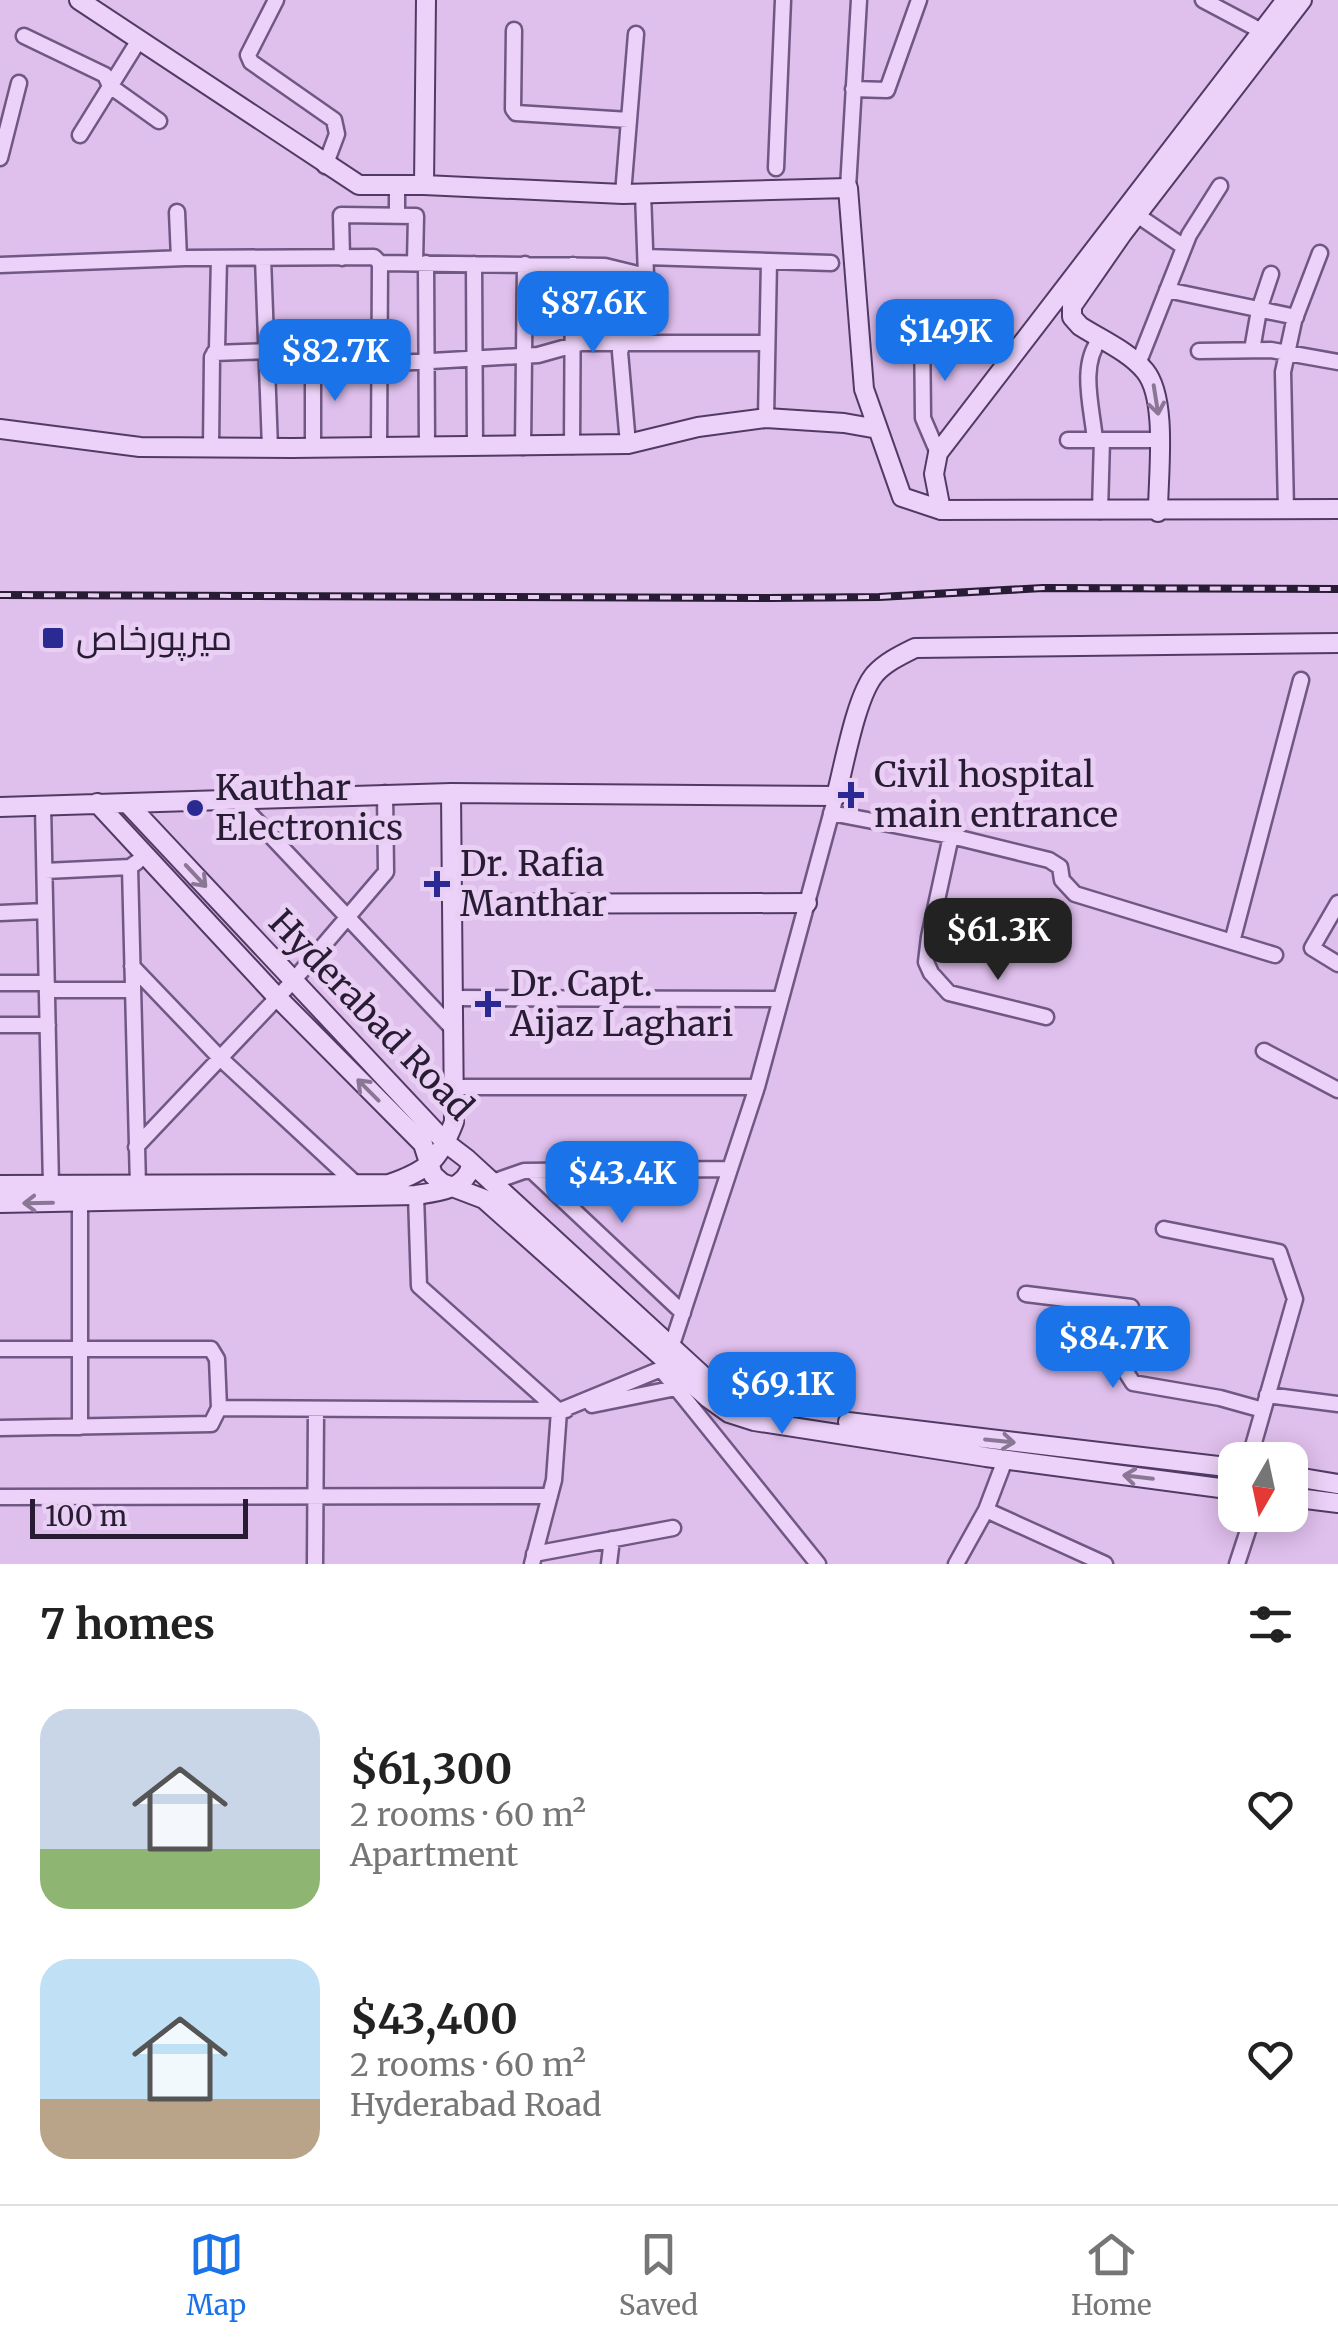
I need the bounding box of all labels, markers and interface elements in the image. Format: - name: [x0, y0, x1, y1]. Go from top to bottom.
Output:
- pin: $87.6K: [512, 271, 674, 356]
- text: $87.6K: [540, 283, 646, 323]
- pin: $149K: [875, 299, 1015, 384]
- text: $149K: [898, 311, 992, 351]
- pin: $82.7K: [254, 319, 416, 404]
- text: $82.7K: [281, 331, 389, 371]
- one-way arrow: [1147, 383, 1165, 416]
- place label: ميرپورخاص: [76, 616, 232, 661]
- marker: ميرپورخاص: [40, 625, 66, 651]
- place label: Civil hospital main entrance: [874, 753, 1118, 837]
- place label: Kauthar Electronics: [215, 766, 403, 850]
- marker: Civil hospital main entrance: [838, 782, 864, 808]
- marker: Kauthar Electronics: [184, 797, 206, 819]
- place label: Dr. Rafia Manthar: [460, 842, 607, 926]
- one-way arrow: [184, 864, 208, 888]
- marker: Dr. Rafia Manthar: [424, 871, 450, 897]
- pin: $61.3K: [917, 898, 1079, 983]
- street label: Hyderabad Road: [260, 901, 482, 1129]
- text: $61.3K: [946, 910, 1050, 950]
- place label: Dr. Capt. Aijaz Laghari: [509, 962, 733, 1046]
- marker: Dr. Capt. Aijaz Laghari: [475, 991, 501, 1017]
- one-way arrow: [357, 1078, 381, 1102]
- pin: $43.4K: [541, 1141, 703, 1226]
- text: $43.4K: [567, 1153, 677, 1193]
- one-way arrow: [23, 1194, 56, 1212]
- pin: $84.7K: [1032, 1306, 1194, 1391]
- text: $84.7K: [1058, 1318, 1168, 1358]
- pin: $69.1K: [701, 1352, 863, 1437]
- text: $69.1K: [730, 1364, 834, 1404]
- one-way arrow: [983, 1432, 1016, 1451]
- north arrow: [1218, 1442, 1308, 1532]
- map controls: [1218, 1442, 1308, 1532]
- one-way arrow: [1123, 1467, 1155, 1486]
- scale bar: [30, 1494, 248, 1538]
- text: 100 m: [45, 1498, 127, 1534]
- icon: filters: [1243, 1597, 1298, 1652]
- text: 7 homes: [40, 1598, 215, 1650]
- text: $61,300: [350, 1743, 512, 1795]
- icon: home: [120, 1749, 240, 1869]
- icon: heart: [1243, 1782, 1298, 1837]
- text: 2 rooms · 60 m²: [350, 1795, 586, 1835]
- text: Apartment: [350, 1835, 518, 1875]
- text: $43,400: [350, 1993, 518, 2045]
- icon: home: [120, 1999, 240, 2119]
- icon: heart: [1243, 2032, 1298, 2087]
- text: 2 rooms · 60 m²: [350, 2045, 586, 2085]
- text: Hyderabad Road: [350, 2085, 602, 2125]
- tab: Map: [186, 2227, 246, 2323]
- tab: Saved: [619, 2227, 698, 2323]
- tab: Home: [1071, 2227, 1152, 2323]

